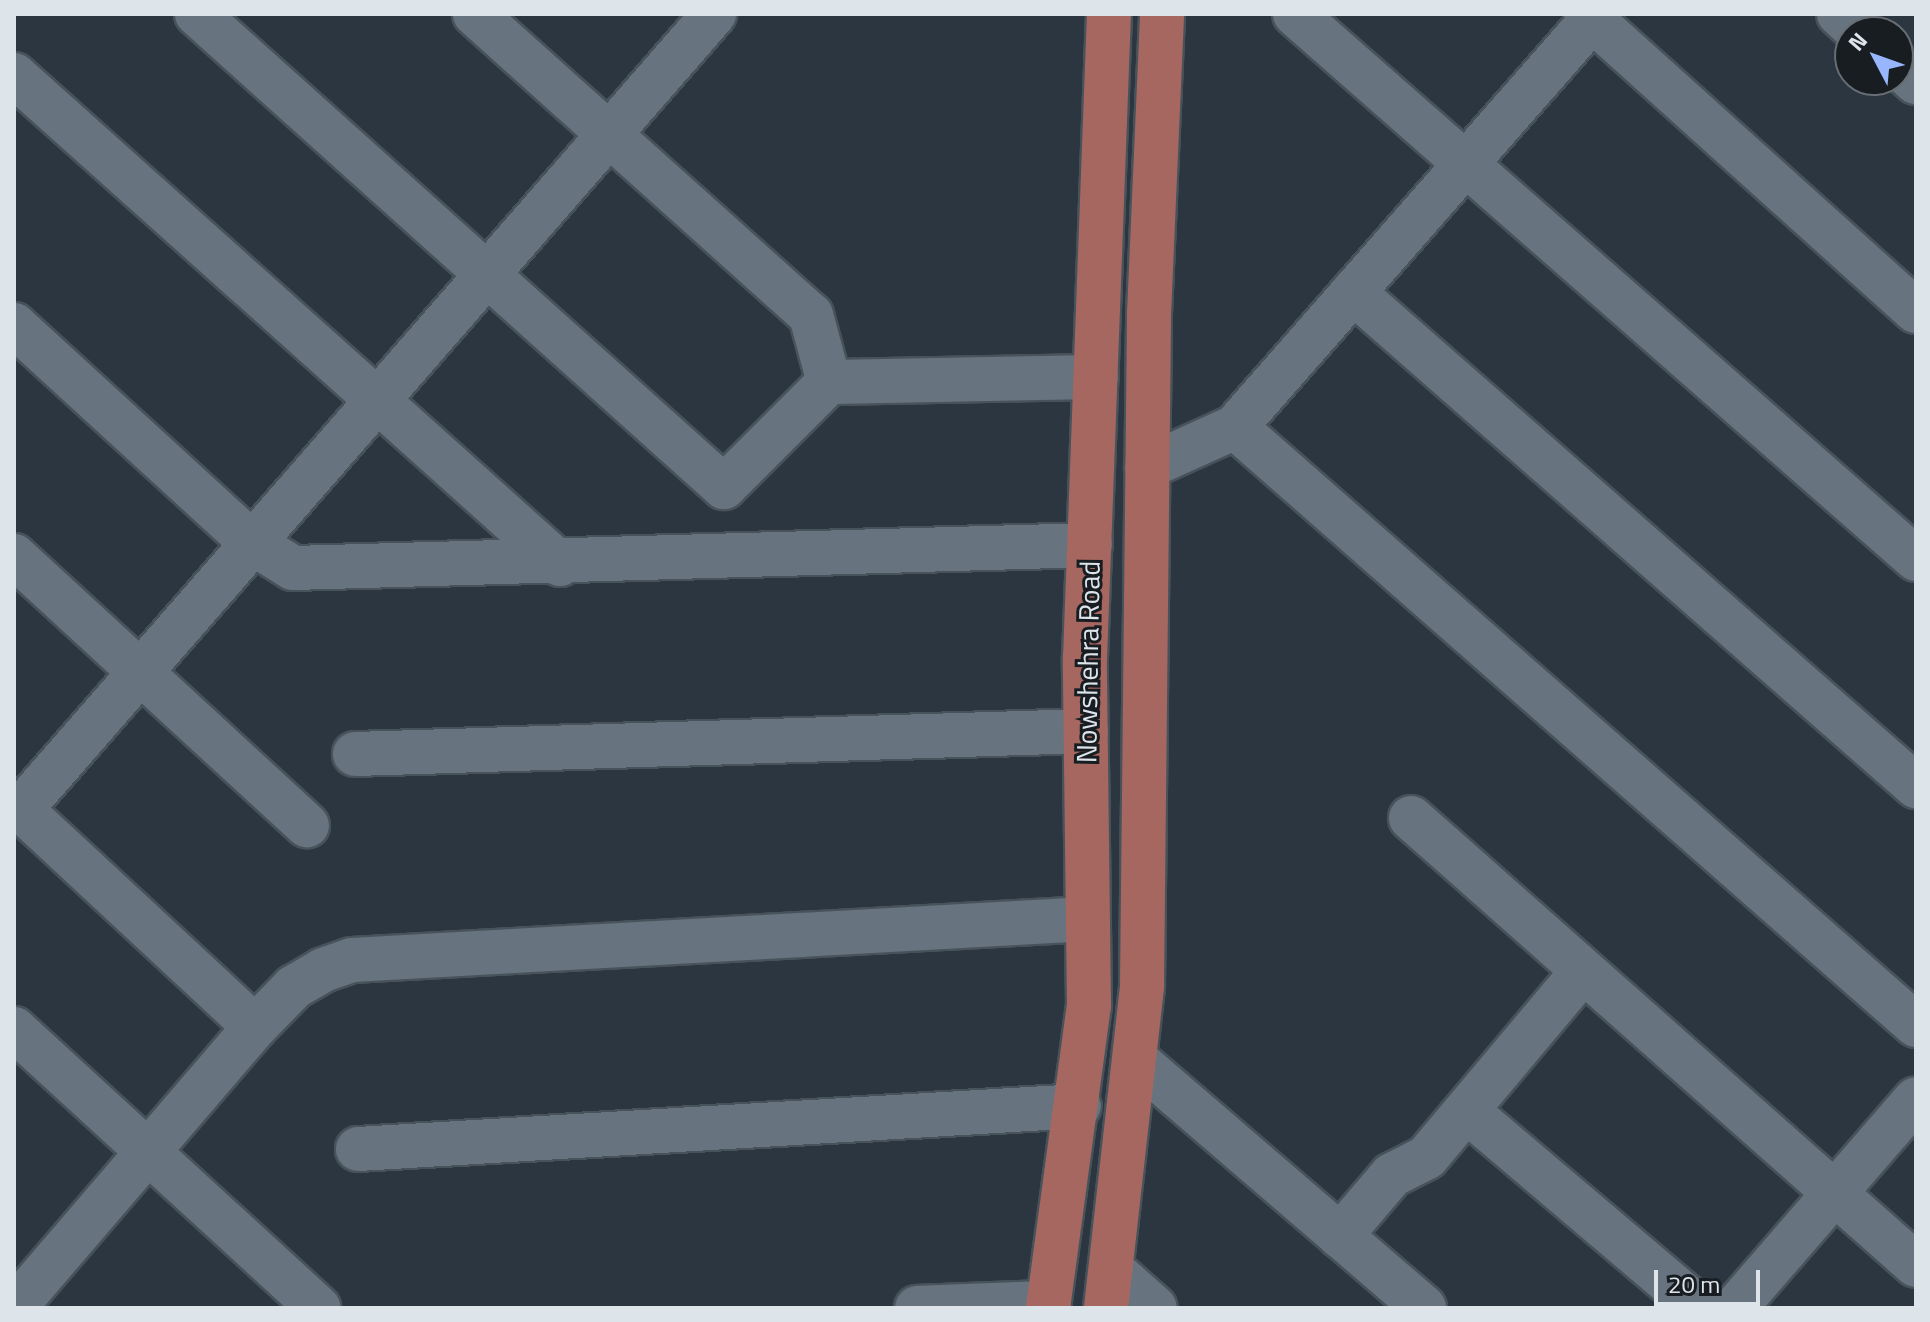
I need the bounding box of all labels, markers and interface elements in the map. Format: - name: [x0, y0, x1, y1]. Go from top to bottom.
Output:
- north arrow: [1834, 16, 1914, 96]
- text: N: [1840, 25, 1875, 58]
- street label: Nowshehra Road: [1069, 561, 1107, 763]
- scale bar: [1658, 1254, 1764, 1304]
- text: 20 m: [1668, 1266, 1720, 1302]

